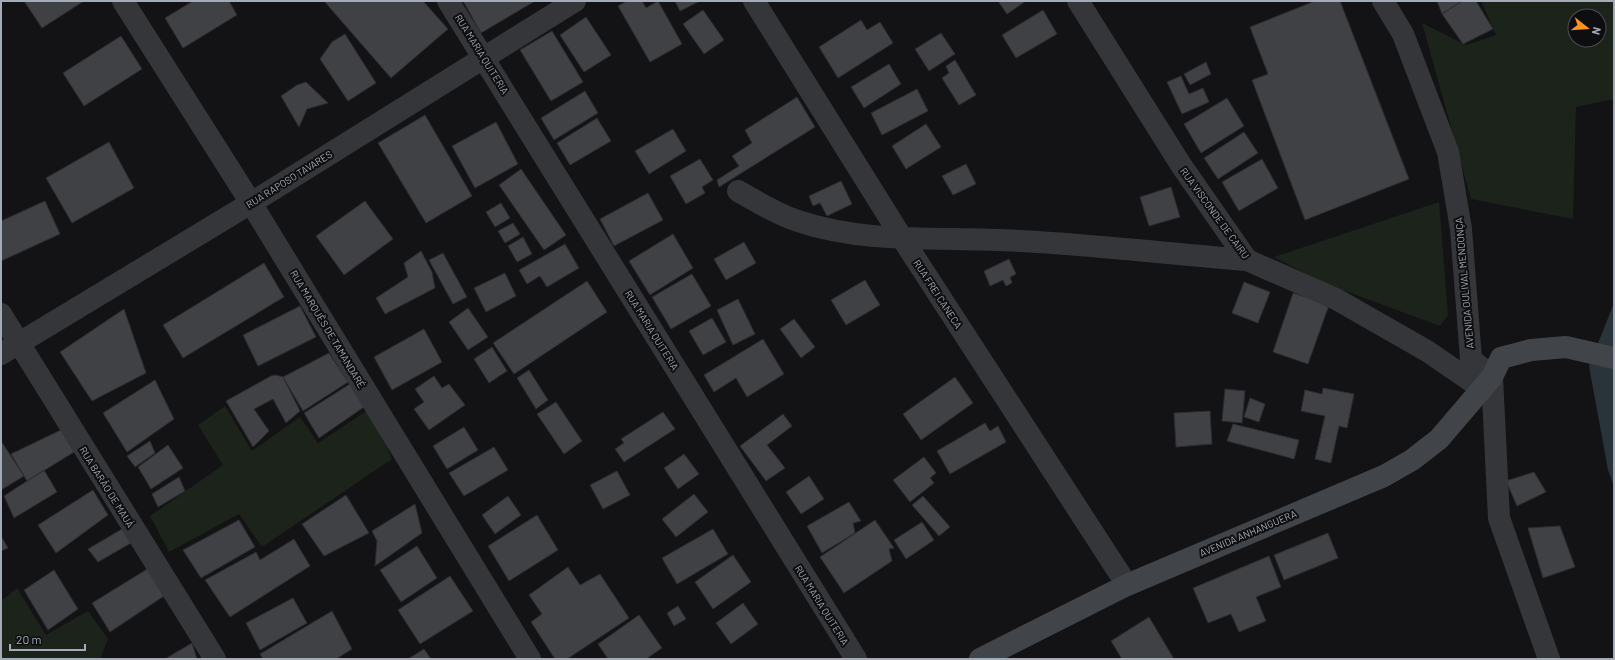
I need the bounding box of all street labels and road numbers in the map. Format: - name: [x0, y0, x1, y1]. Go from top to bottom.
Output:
- street label: RUA MARIA QUITERIA: [453, 12, 511, 96]
- street label: RUA RAPOSO TAVARES: [244, 148, 334, 210]
- street label: RUA VISCONDE DE CAIRU: [1178, 165, 1252, 261]
- street label: AVENIDA OULIVAL MENDONÇA: [1452, 217, 1476, 349]
- street label: RUA FREI CANECA: [911, 257, 965, 331]
- street label: RUA MARQUÊS DE TAMANDARÉ: [288, 268, 368, 390]
- street label: RUA MARIA QUITERIA: [623, 288, 681, 372]
- street label: RUA BARÃO DE MAUÁ: [77, 444, 137, 530]
- street label: AVENIDA ANHANGUERA: [1198, 507, 1298, 559]
- street label: RUA MARIA QUITERIA: [793, 563, 851, 647]

